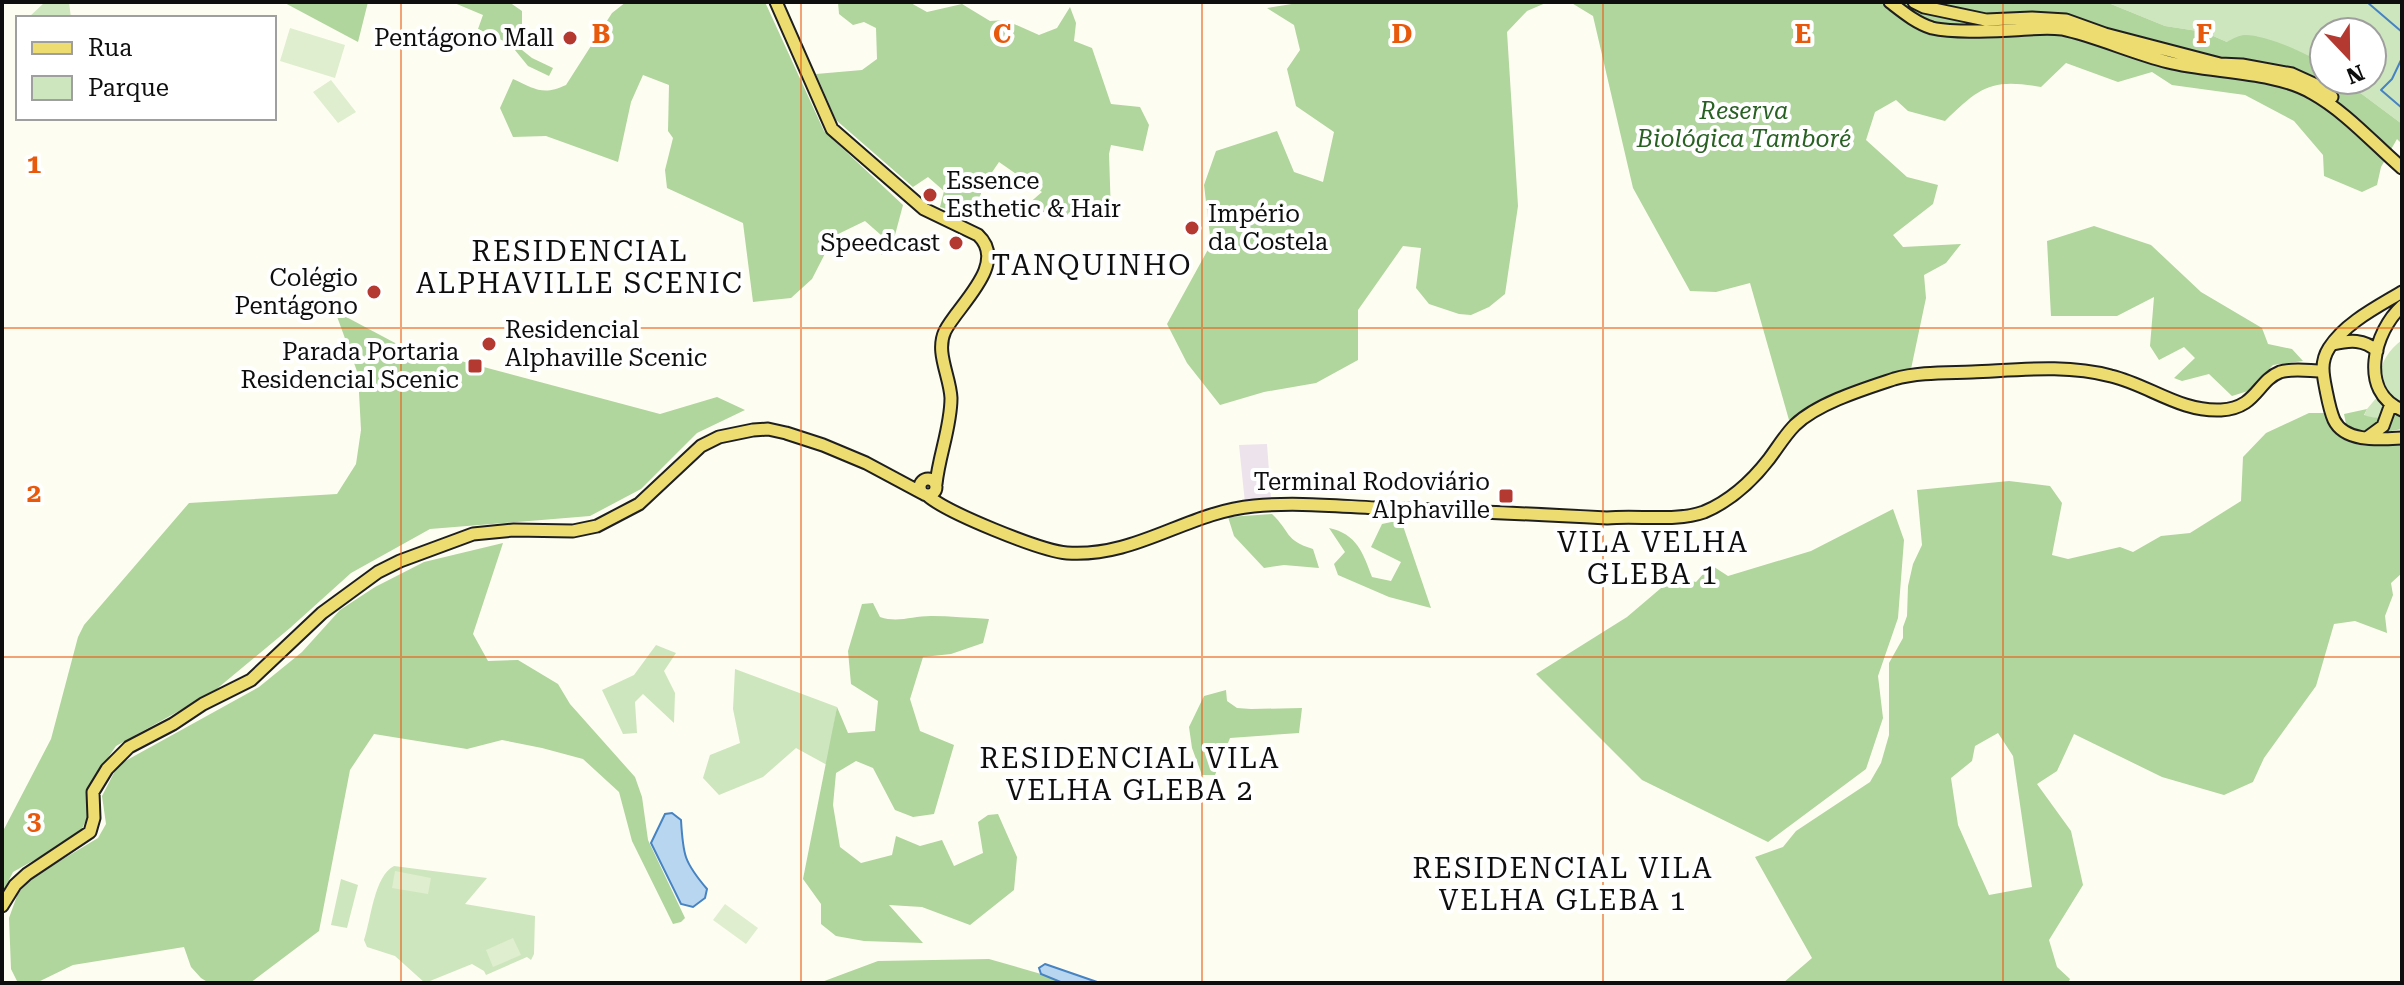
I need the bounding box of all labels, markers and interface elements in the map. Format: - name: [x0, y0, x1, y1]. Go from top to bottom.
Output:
- legend: [16, 16, 276, 120]
- north arrow: [2308, 16, 2388, 96]
- text: B: [592, 19, 610, 49]
- text: C: [993, 19, 1011, 49]
- text: D: [1392, 19, 1412, 49]
- text: E: [1795, 19, 1811, 49]
- text: F: [2196, 19, 2212, 49]
- place label: Pentágono Mall: [374, 24, 554, 52]
- marker: Pentágono Mall: [561, 29, 579, 47]
- text: Rua: [88, 34, 132, 62]
- text: N: [2343, 59, 2368, 89]
- text: Parque: [88, 74, 169, 102]
- park label: Reserva Biológica Tamboré: [1636, 97, 1851, 153]
- text: 1: [27, 149, 41, 179]
- place label: Essence Esthetic & Hair: [946, 167, 1121, 223]
- marker: Essence Esthetic & Hair: [921, 186, 939, 204]
- place label: Império da Costela: [1208, 200, 1328, 256]
- marker: Império da Costela: [1183, 219, 1201, 237]
- place label: Speedcast: [821, 229, 940, 257]
- marker: Speedcast: [947, 234, 965, 252]
- district label: RESIDENCIAL ALPHAVILLE SCENIC: [416, 235, 744, 300]
- district label: TANQUINHO: [992, 249, 1192, 282]
- place label: Colégio Pentágono: [235, 264, 358, 320]
- marker: Colégio Pentágono: [365, 283, 383, 301]
- place label: Residencial Alphaville Scenic: [505, 316, 707, 372]
- marker: Residencial Alphaville Scenic: [480, 335, 498, 353]
- place label: Parada Portaria Residencial Scenic: [240, 338, 459, 394]
- marker: Parada Portaria Residencial Scenic: [466, 357, 484, 375]
- place label: Terminal Rodoviário Alphaville: [1253, 468, 1490, 524]
- text: 2: [27, 478, 41, 508]
- marker: Terminal Rodoviário Alphaville: [1497, 487, 1515, 505]
- district label: VILA VELHA GLEBA 1: [1557, 526, 1749, 591]
- district label: RESIDENCIAL VILA VELHA GLEBA 2: [979, 742, 1281, 807]
- text: 3: [27, 806, 41, 836]
- district label: RESIDENCIAL VILA VELHA GLEBA 1: [1412, 852, 1714, 917]

